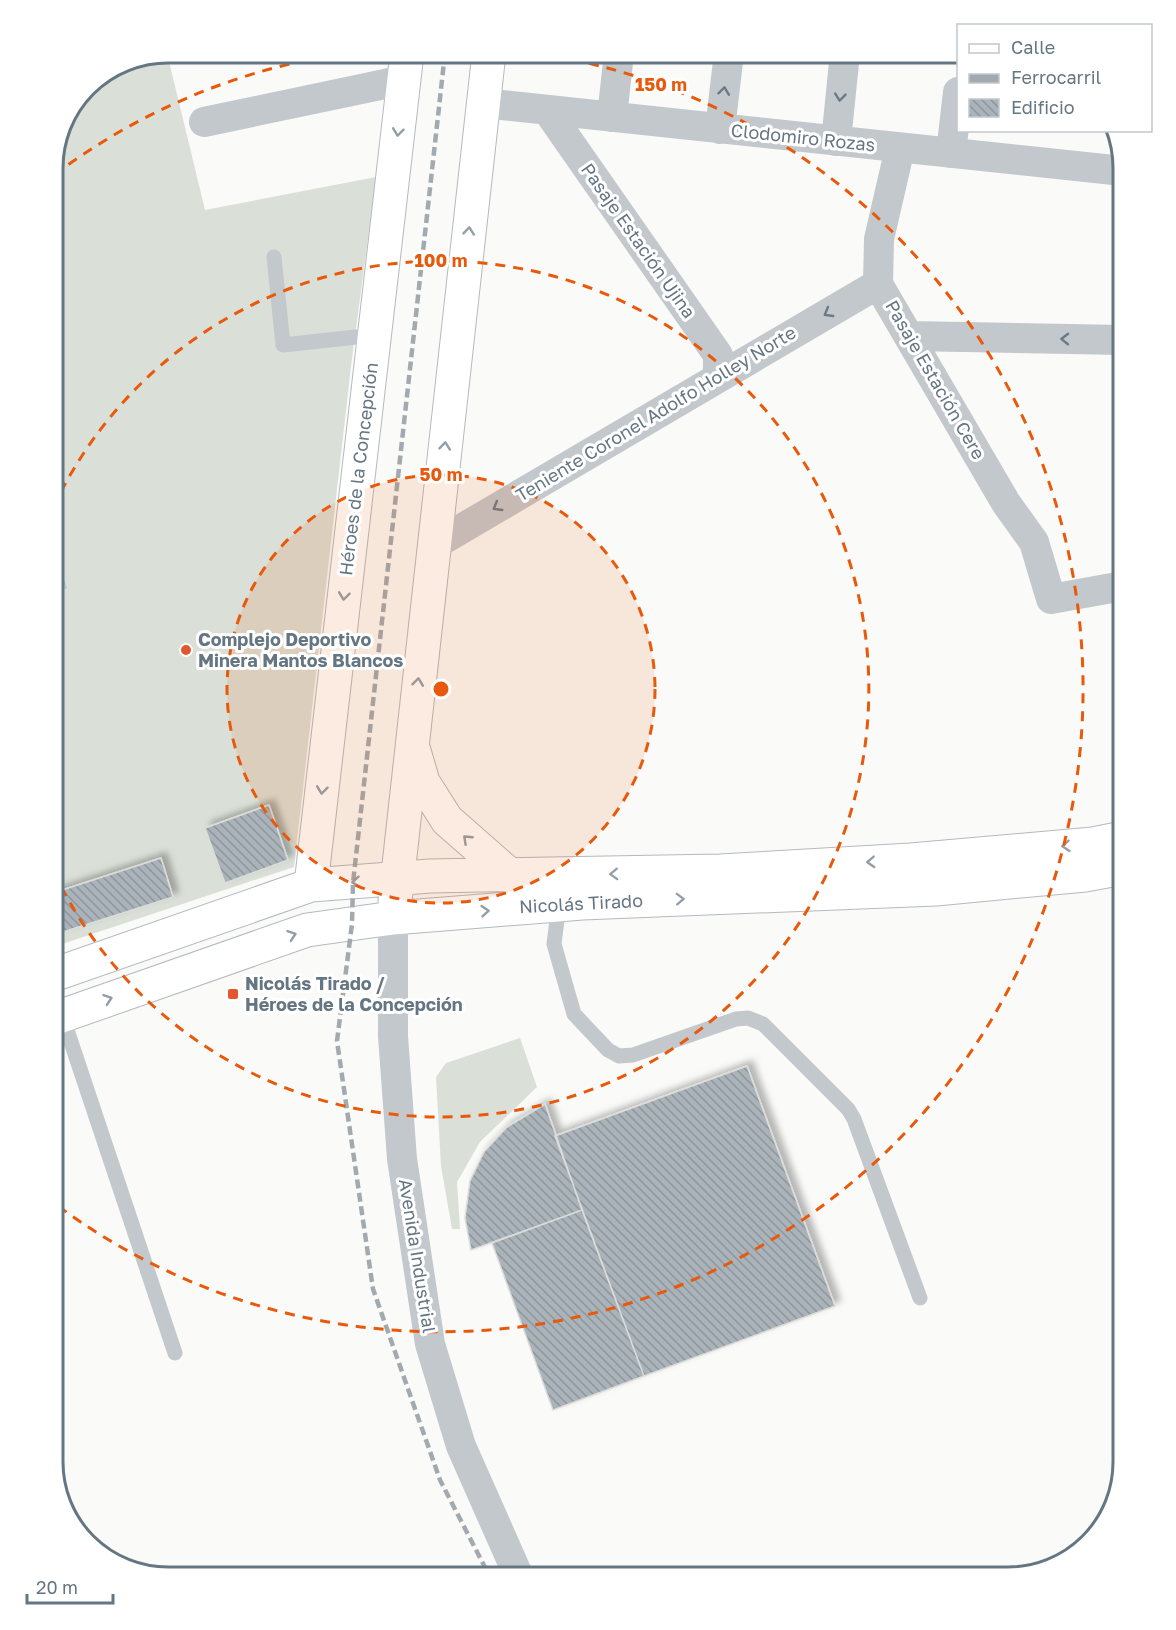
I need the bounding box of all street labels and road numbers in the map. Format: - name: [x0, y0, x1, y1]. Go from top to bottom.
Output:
- street label: Clodomiro Rozas: [730, 118, 876, 156]
- street label: Pasaje Estación Ujina: [577, 159, 701, 322]
- street label: Pasaje Estación Cere: [881, 296, 990, 463]
- street label: Teniente Coronel Adolfo Holley Norte: [512, 321, 799, 506]
- street label: Héroes de la Concepción: [334, 361, 382, 577]
- street label: Nicolás Tirado: [518, 889, 643, 917]
- street label: Avenida Industrial: [395, 1177, 441, 1335]

